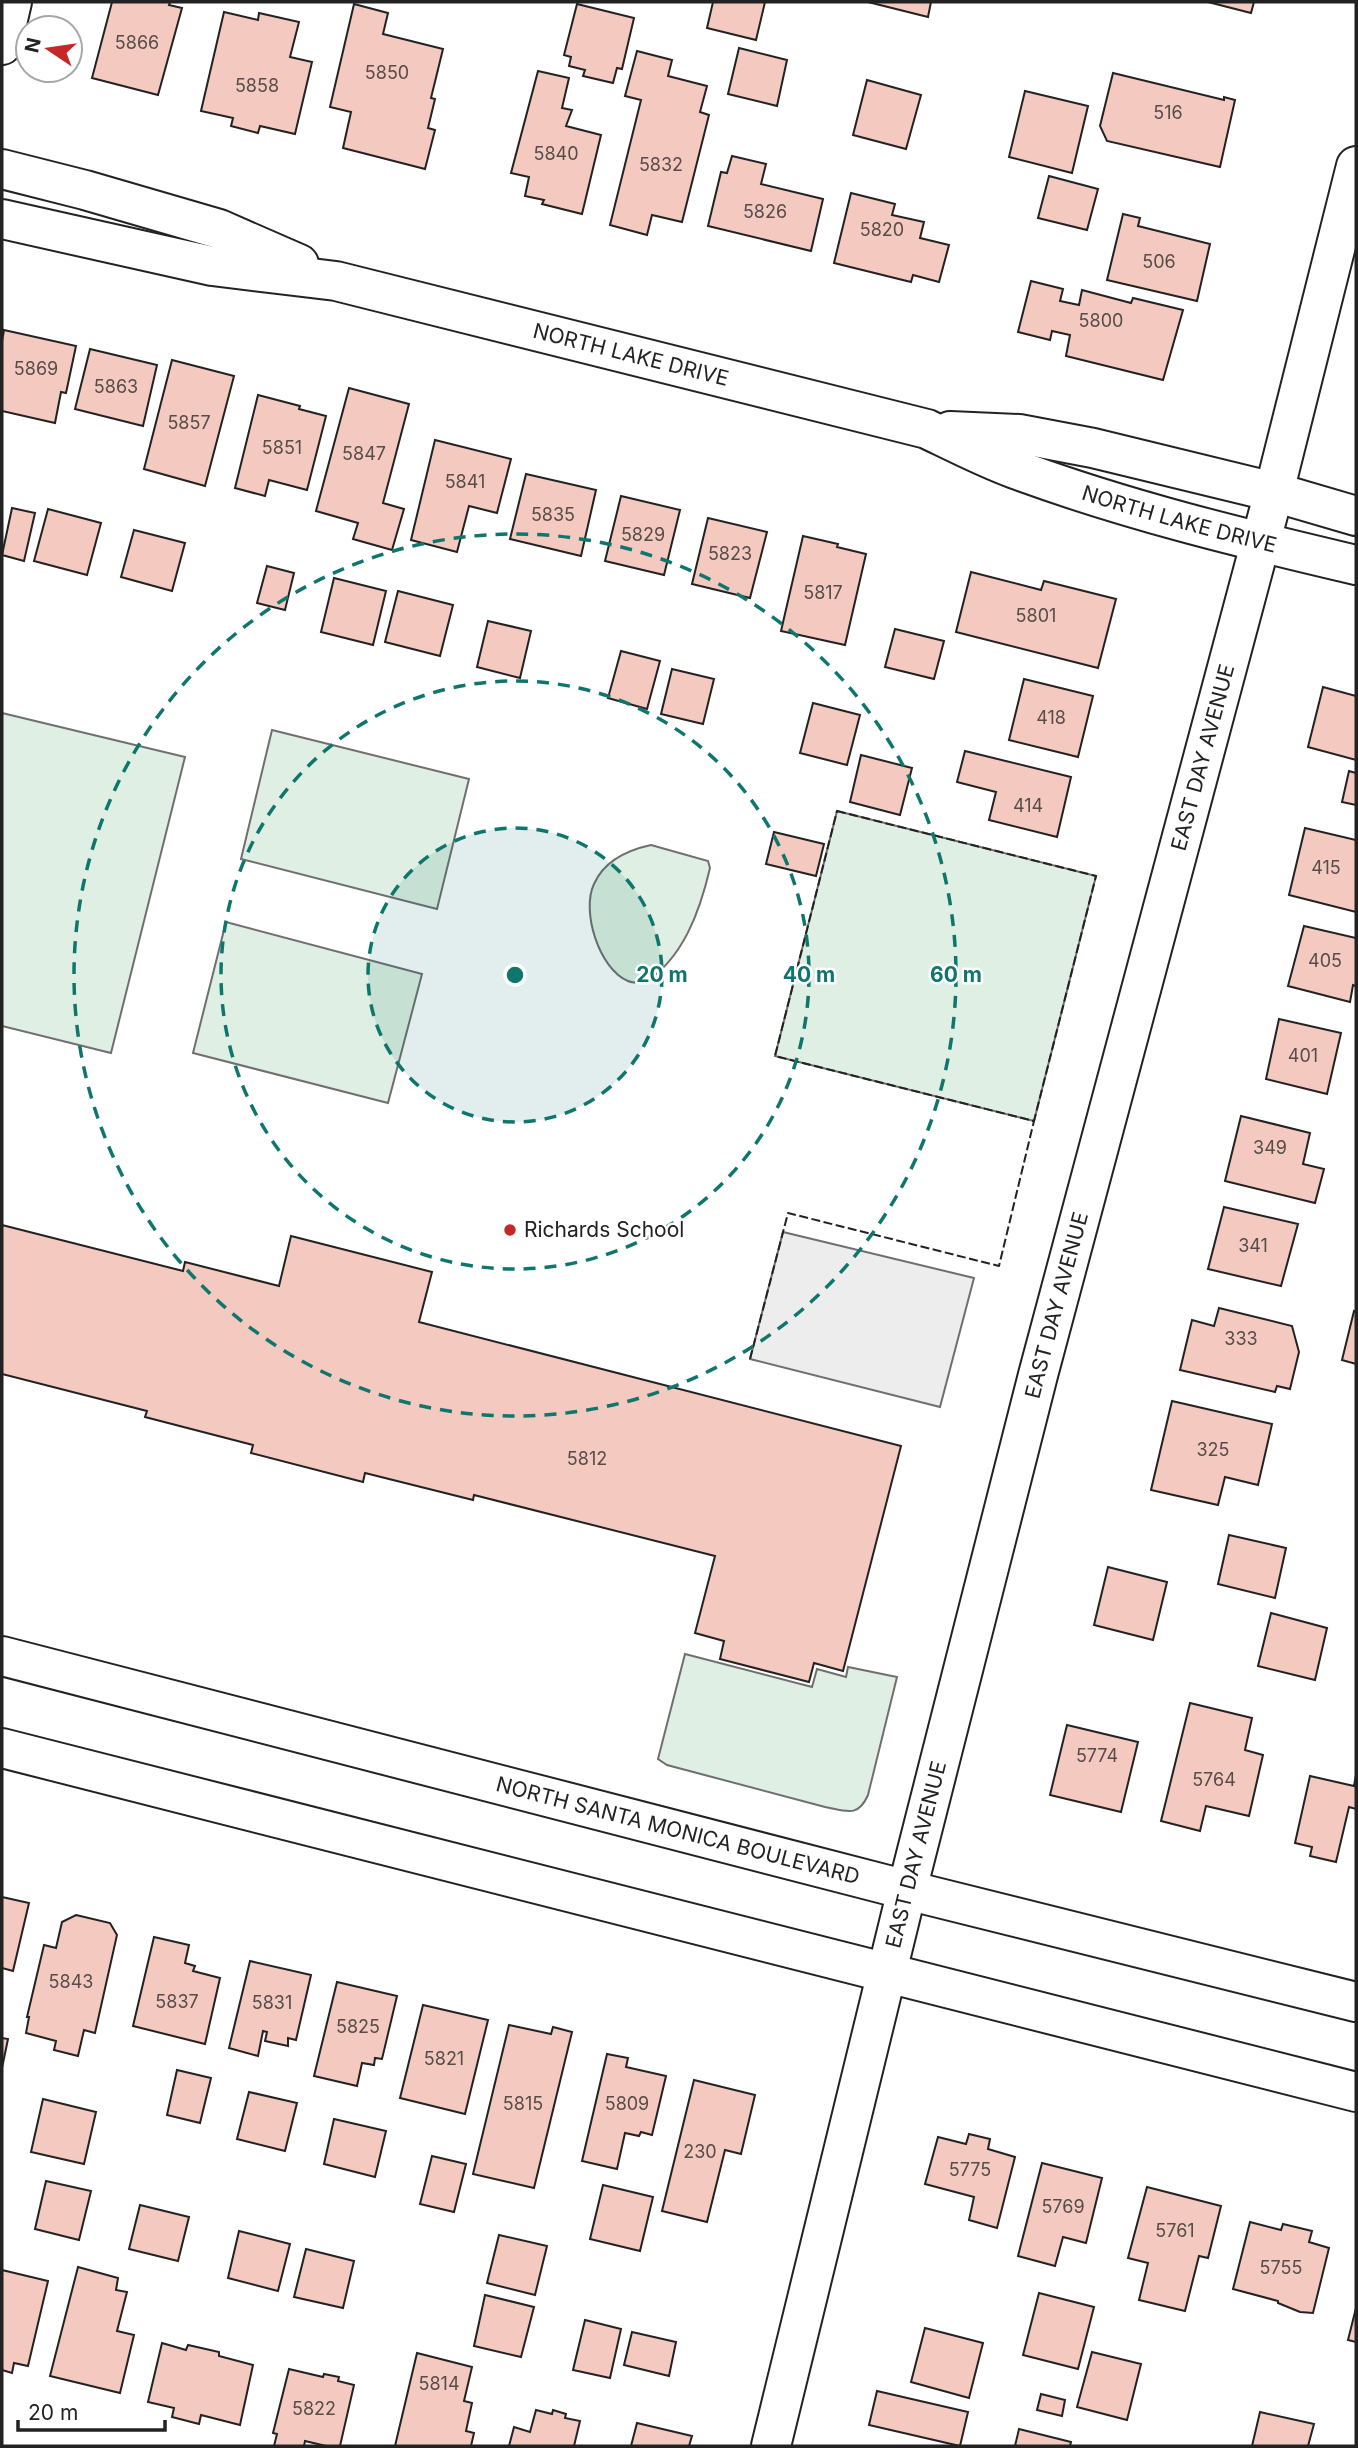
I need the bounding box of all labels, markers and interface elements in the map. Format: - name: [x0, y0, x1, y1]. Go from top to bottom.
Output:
- north arrow: [14, 14, 84, 84]
- house number: 5866: [115, 32, 159, 53]
- text: N: [20, 36, 46, 55]
- house number: 5850: [365, 62, 409, 83]
- house number: 5858: [235, 75, 279, 96]
- house number: 516: [1153, 102, 1183, 123]
- house number: 5840: [533, 143, 579, 164]
- house number: 5832: [639, 154, 683, 175]
- house number: 5826: [743, 201, 787, 222]
- house number: 5820: [860, 219, 904, 240]
- house number: 506: [1142, 251, 1176, 272]
- house number: 5800: [1079, 310, 1123, 331]
- street label: NORTH LAKE DRIVE: [530, 318, 731, 391]
- house number: 5869: [14, 358, 58, 379]
- house number: 5863: [94, 376, 138, 397]
- house number: 5857: [167, 412, 211, 433]
- house number: 5851: [262, 437, 302, 458]
- house number: 5847: [342, 443, 386, 464]
- house number: 5841: [445, 471, 485, 492]
- street label: NORTH LAKE DRIVE: [1079, 480, 1279, 558]
- house number: 5835: [531, 504, 575, 525]
- house number: 5829: [621, 524, 665, 545]
- house number: 5823: [708, 543, 752, 564]
- house number: 5817: [803, 582, 843, 603]
- house number: 5801: [1016, 605, 1056, 626]
- street label: EAST DAY AVENUE: [1166, 661, 1239, 853]
- house number: 418: [1036, 707, 1066, 728]
- house number: 414: [1013, 795, 1043, 816]
- house number: 415: [1311, 857, 1341, 878]
- house number: 405: [1308, 950, 1342, 971]
- text: 20 m: [636, 962, 688, 987]
- text: 40 m: [783, 962, 835, 987]
- text: 60 m: [930, 962, 982, 987]
- centre of rings: [503, 963, 527, 987]
- house number: 401: [1288, 1045, 1318, 1066]
- house number: 349: [1253, 1137, 1287, 1158]
- street label: EAST DAY AVENUE: [1020, 1209, 1093, 1401]
- place label: Richards School: [524, 1217, 684, 1242]
- marker: Richards School: [502, 1222, 518, 1238]
- house number: 341: [1238, 1235, 1268, 1256]
- house number: 333: [1224, 1328, 1258, 1349]
- house number: 325: [1196, 1439, 1230, 1460]
- house number: 5812: [567, 1448, 607, 1469]
- house number: 5774: [1076, 1745, 1118, 1766]
- street label: EAST DAY AVENUE: [880, 1758, 951, 1951]
- house number: 5764: [1192, 1769, 1236, 1790]
- street label: NORTH SANTA MONICA BOULEVARD: [493, 1771, 862, 1889]
- house number: 5843: [49, 1971, 93, 1992]
- house number: 5837: [155, 1991, 199, 2012]
- house number: 5831: [252, 1992, 292, 2013]
- house number: 5825: [336, 2016, 380, 2037]
- house number: 5821: [424, 2048, 464, 2069]
- house number: 5815: [503, 2093, 543, 2114]
- house number: 5809: [605, 2093, 649, 2114]
- house number: 230: [683, 2141, 717, 2162]
- house number: 5775: [949, 2159, 991, 2180]
- house number: 5769: [1041, 2196, 1085, 2217]
- house number: 5761: [1155, 2220, 1195, 2241]
- house number: 5755: [1260, 2257, 1302, 2278]
- house number: 5814: [418, 2373, 460, 2394]
- scale bar: [18, 2388, 164, 2432]
- house number: 5822: [292, 2398, 336, 2419]
- text: 20 m: [28, 2400, 78, 2425]

